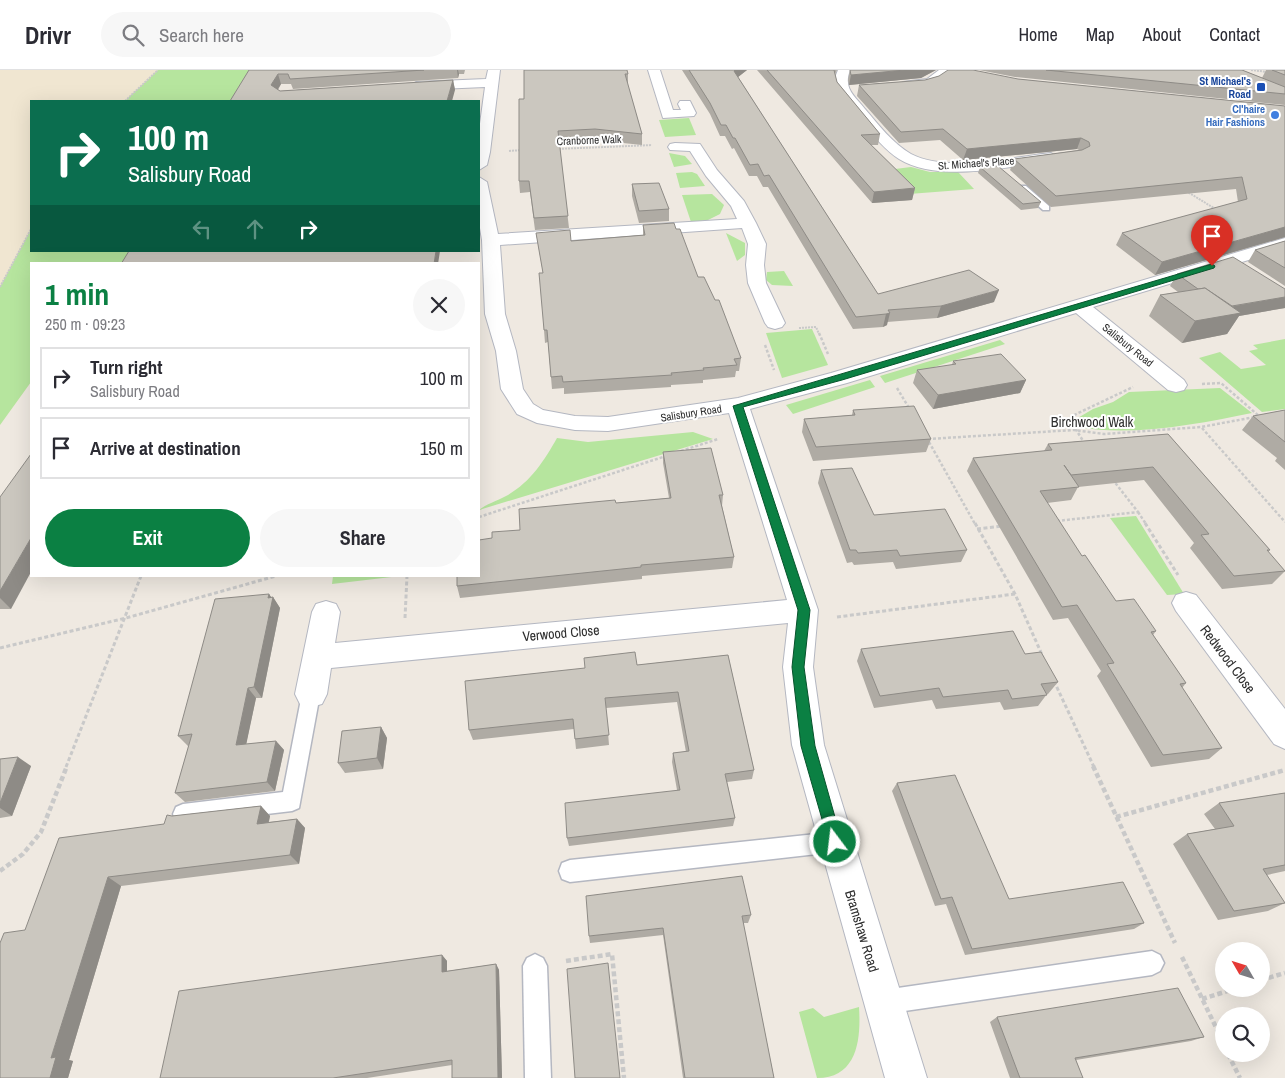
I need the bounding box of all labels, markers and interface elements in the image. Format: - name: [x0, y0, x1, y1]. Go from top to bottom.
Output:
- search box: [101, 12, 451, 57]
- text: Drivr: [25, 19, 71, 51]
- icon: search: [119, 21, 147, 49]
- text: Search here: [159, 22, 244, 48]
- text: Home: [1018, 22, 1058, 47]
- text: Map: [1086, 22, 1115, 47]
- text: About: [1143, 22, 1181, 47]
- text: Contact: [1209, 22, 1260, 47]
- place label: St Michael's Road: [1199, 74, 1251, 101]
- marker: St Michael's Road: [1255, 81, 1267, 93]
- place label: Cl'haire Hair Fashions: [1206, 102, 1265, 129]
- marker: Cl'haire Hair Fashions: [1269, 109, 1281, 121]
- text: 100 m: [128, 114, 209, 161]
- icon: right: [45, 120, 110, 185]
- street label: Cranborne Walk: [556, 132, 622, 148]
- street label: St. Michael's Place: [937, 153, 1015, 173]
- text: Salisbury Road: [128, 159, 251, 189]
- icon: left: [188, 215, 216, 243]
- icon: ahead: [241, 215, 269, 243]
- icon: right: [294, 215, 322, 243]
- pin: [1191, 215, 1233, 266]
- icon: arrive: [1198, 222, 1226, 250]
- text: 1 min: [45, 274, 109, 314]
- button: close: [413, 279, 465, 331]
- text: 250 m · 09:23: [45, 313, 125, 335]
- street label: Salisbury Road: [1100, 320, 1156, 370]
- text: Turn right: [90, 354, 162, 380]
- icon: right: [47, 364, 75, 392]
- text: 100 m: [420, 365, 463, 391]
- text: Salisbury Road: [90, 380, 180, 402]
- street label: Salisbury Road: [659, 401, 723, 425]
- street label: Birchwood Walk: [1051, 413, 1134, 431]
- icon: arrive: [47, 434, 75, 462]
- text: Arrive at destination: [90, 435, 241, 461]
- text: 150 m: [420, 435, 463, 461]
- button: Exit: [45, 509, 250, 567]
- button: Share: [260, 509, 465, 567]
- street label: Verwood Close: [522, 621, 600, 645]
- street label: Redwood Close: [1196, 621, 1260, 697]
- position arrow: [808, 815, 860, 867]
- street label: Bramshaw Road: [841, 888, 883, 974]
- north arrow: [1215, 942, 1270, 998]
- map controls: [1215, 942, 1270, 1062]
- button: search: [1215, 1007, 1270, 1062]

